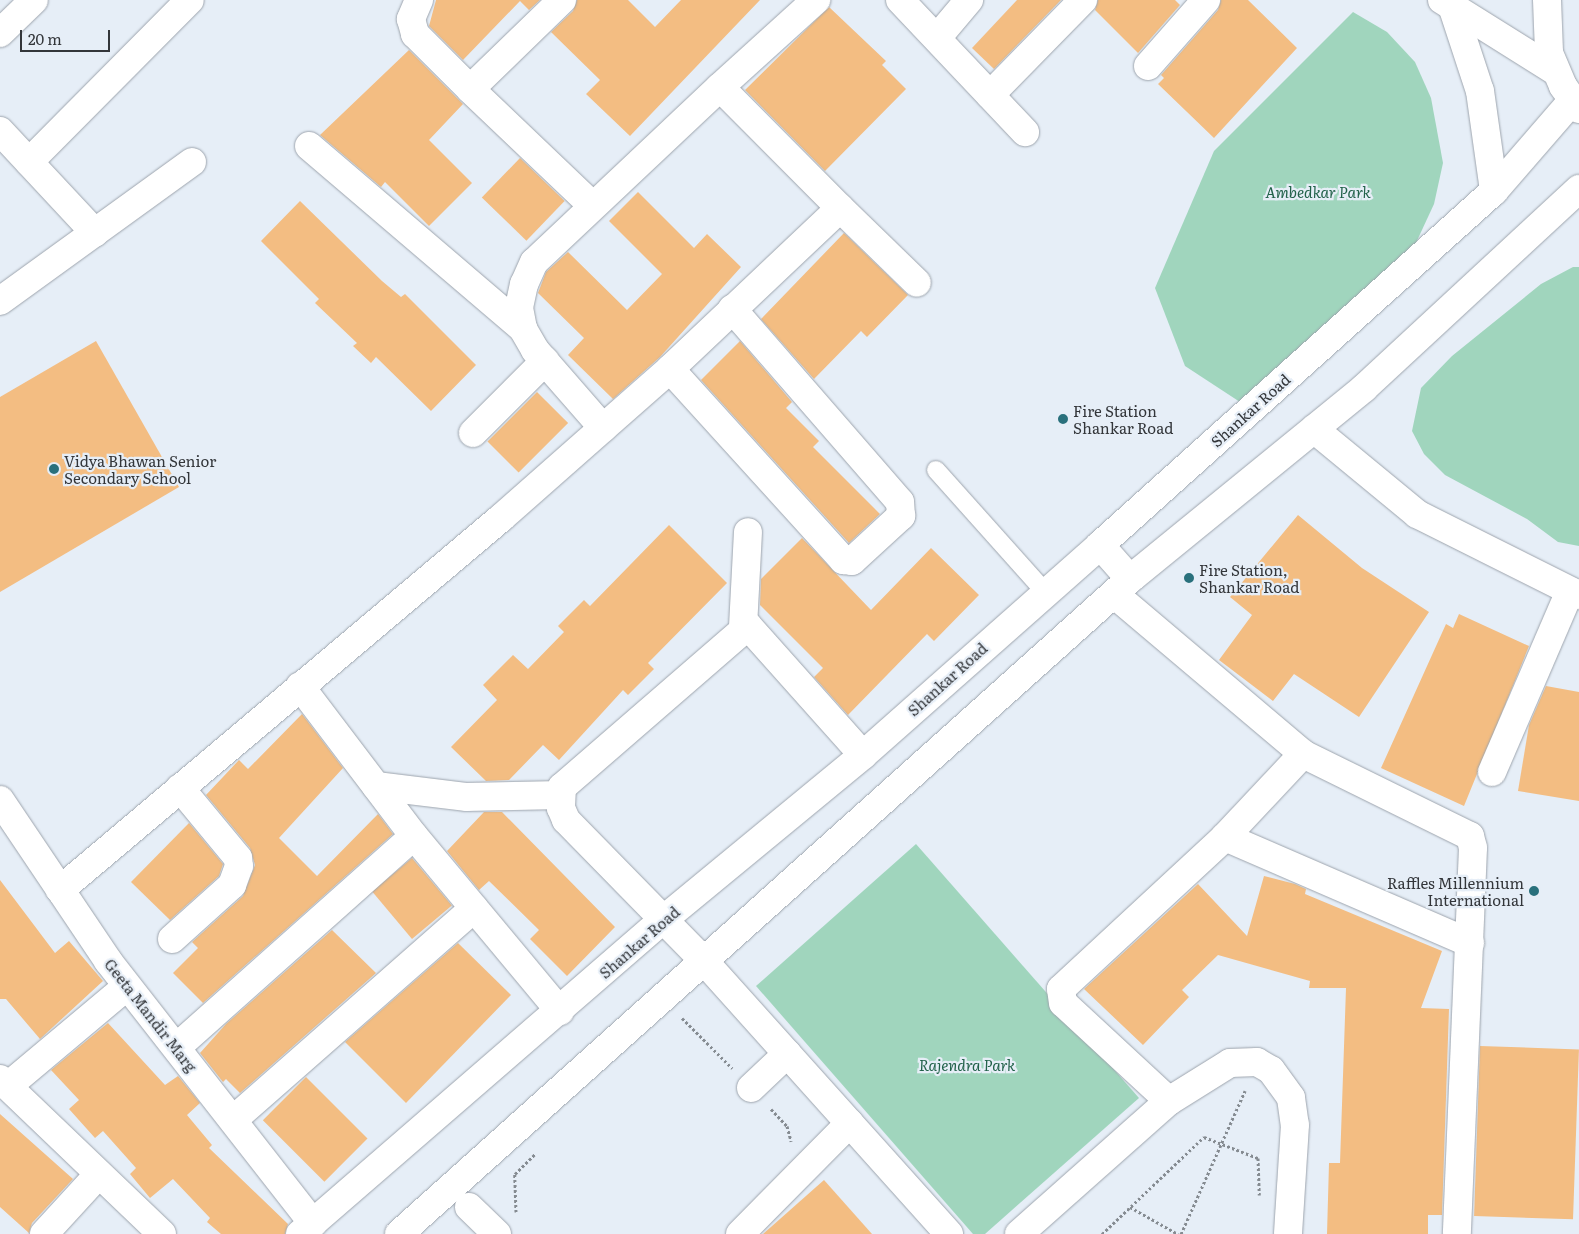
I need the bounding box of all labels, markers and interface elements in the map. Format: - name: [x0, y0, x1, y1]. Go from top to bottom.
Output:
- scale bar: [22, 20, 112, 52]
- text: 20 m: [28, 27, 62, 50]
- park label: Ambedkar Park: [1265, 183, 1371, 201]
- street label: Shankar Road: [1207, 370, 1293, 450]
- place label: Fire Station Shankar Road: [1073, 401, 1173, 436]
- marker: Fire Station Shankar Road: [1057, 413, 1069, 425]
- place label: Vidya Bhawan Senior Secondary School: [64, 451, 216, 486]
- marker: Vidya Bhawan Senior Secondary School: [48, 463, 60, 475]
- place label: Fire Station, Shankar Road: [1199, 560, 1299, 595]
- marker: Fire Station, Shankar Road: [1183, 572, 1195, 584]
- street label: Shankar Road: [904, 639, 990, 719]
- place label: Raffles Millennium International: [1387, 873, 1524, 908]
- marker: Raffles Millennium International: [1528, 885, 1540, 897]
- street label: Shankar Road: [595, 902, 683, 982]
- street label: Geeta Mandir Marg: [101, 955, 201, 1075]
- park label: Rajendra Park: [919, 1056, 1015, 1074]

